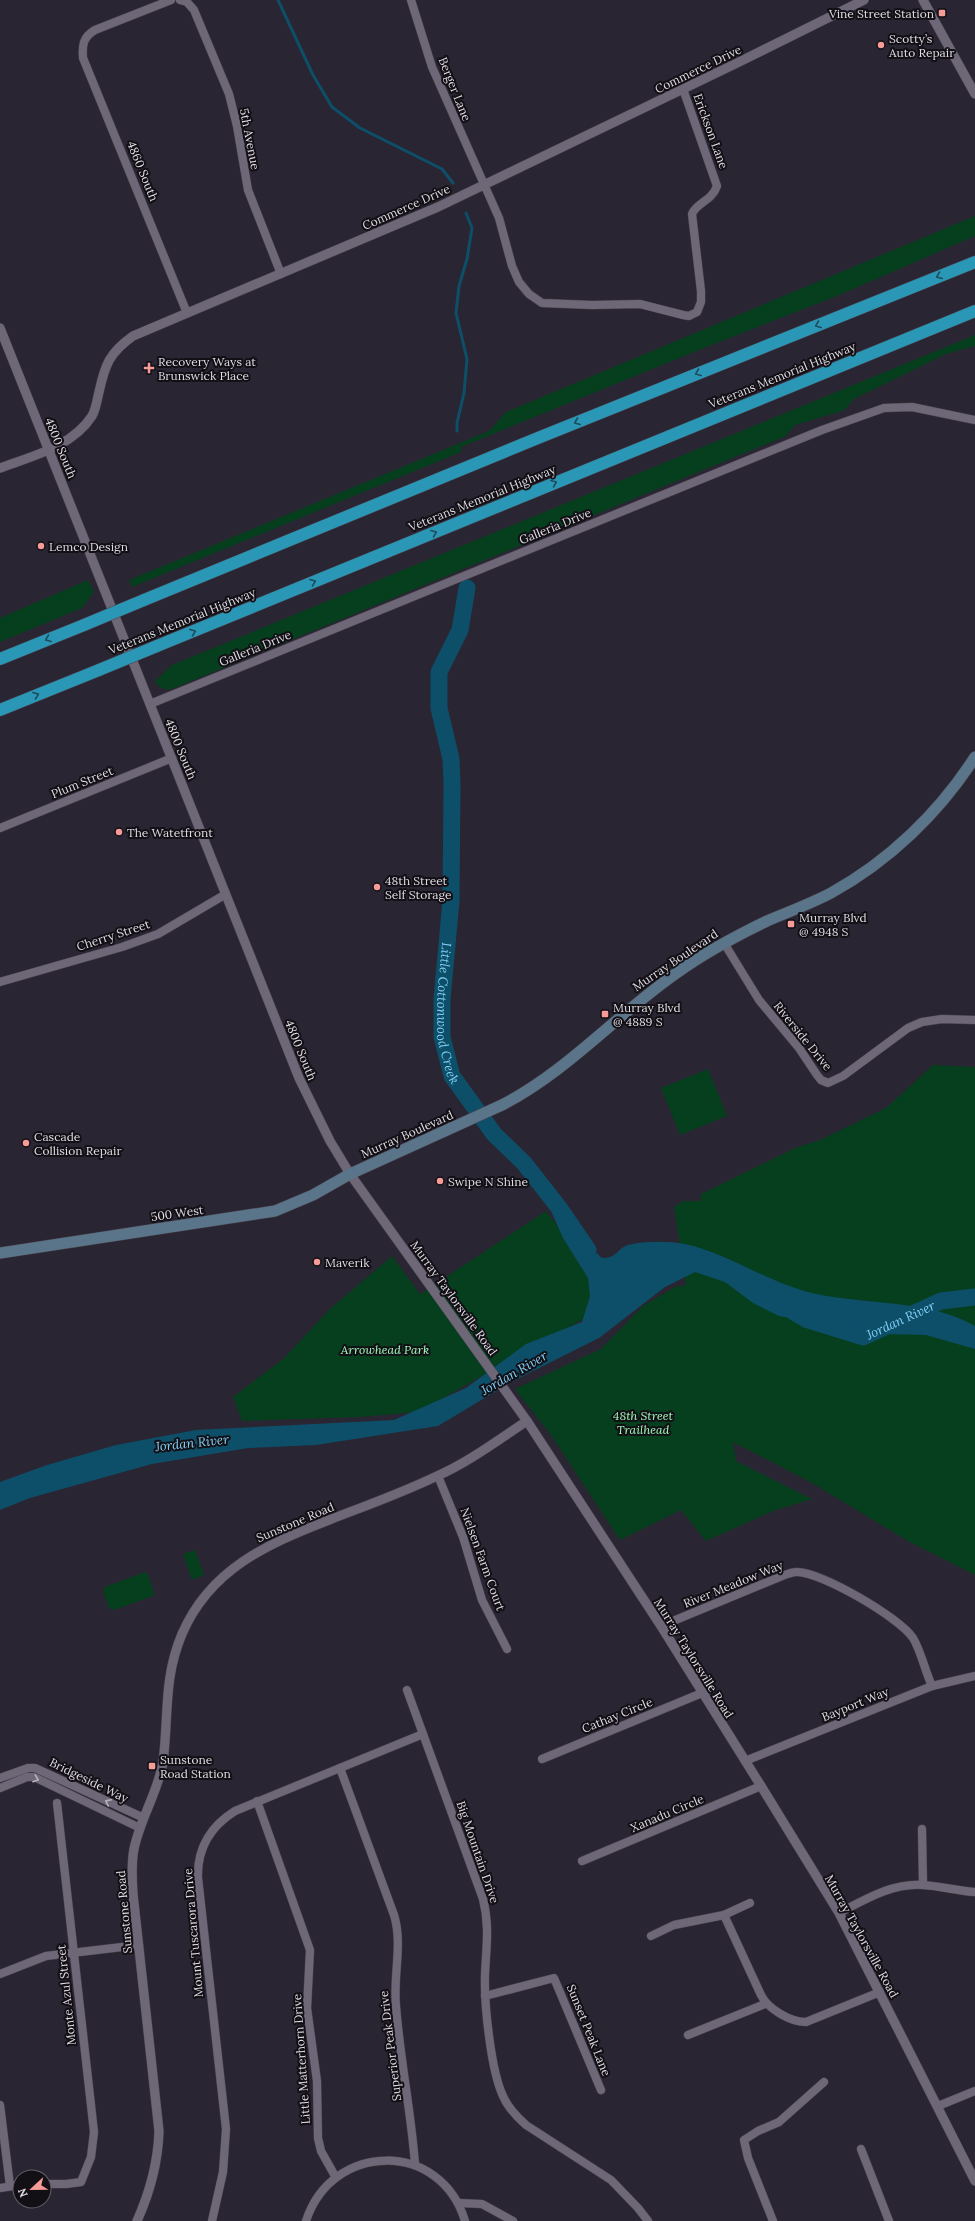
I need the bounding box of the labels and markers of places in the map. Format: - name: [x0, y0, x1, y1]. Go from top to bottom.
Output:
- place label: Vine Street Station: [828, 6, 934, 21]
- marker: Vine Street Station: [937, 8, 947, 18]
- place label: Scotty’s Auto Repair: [888, 31, 955, 60]
- marker: Scotty’s Auto Repair: [876, 40, 886, 50]
- place label: Recovery Ways at Brunswick Place: [158, 354, 256, 383]
- marker: Recovery Ways at Brunswick Place: [143, 362, 155, 374]
- place label: Lemco Design: [49, 539, 128, 554]
- marker: Lemco Design: [36, 541, 46, 551]
- place label: The Watetfront: [127, 825, 213, 840]
- marker: The Watetfront: [114, 827, 124, 837]
- place label: 48th Street Self Storage: [385, 873, 452, 902]
- marker: 48th Street Self Storage: [372, 882, 382, 892]
- place label: Murray Blvd @ 4948 S: [799, 910, 867, 939]
- marker: Murray Blvd @ 4948 S: [786, 919, 796, 929]
- place label: Murray Blvd @ 4889 S: [613, 1000, 681, 1029]
- marker: Murray Blvd @ 4889 S: [600, 1009, 610, 1019]
- place label: Cascade Collision Repair: [34, 1129, 122, 1158]
- marker: Cascade Collision Repair: [21, 1138, 31, 1148]
- place label: Swipe N Shine: [448, 1174, 529, 1189]
- marker: Swipe N Shine: [435, 1176, 445, 1186]
- place label: Maverik: [325, 1255, 370, 1270]
- marker: Maverik: [312, 1257, 322, 1267]
- place label: Sunstone Road Station: [160, 1752, 231, 1781]
- marker: Sunstone Road Station: [147, 1761, 157, 1771]

